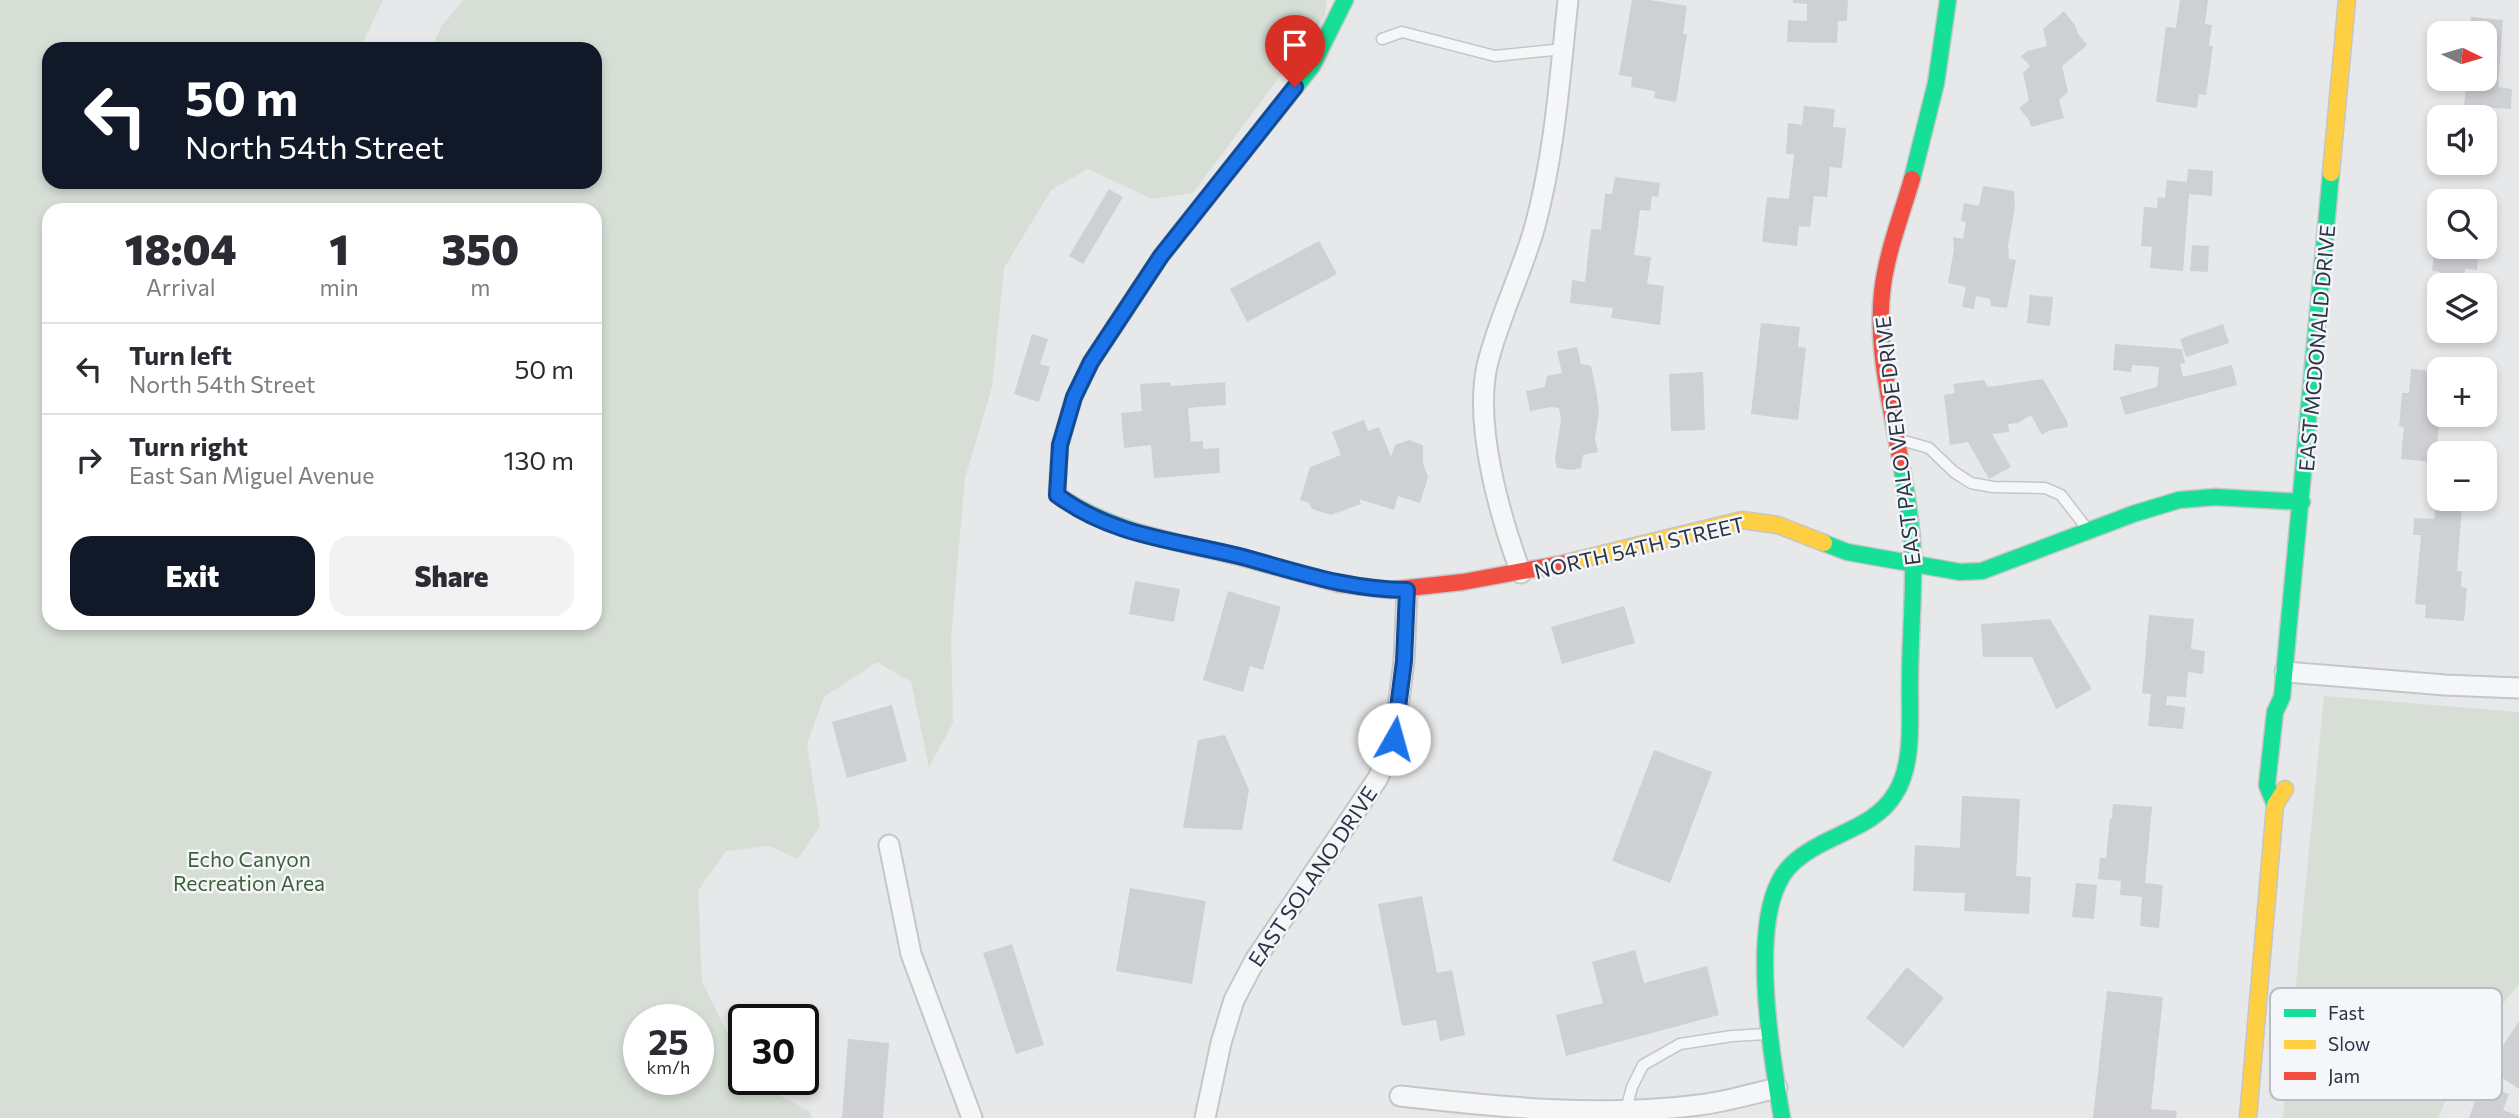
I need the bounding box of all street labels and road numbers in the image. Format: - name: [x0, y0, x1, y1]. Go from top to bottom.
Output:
- street label: EAST MCDONALD DRIVE: [2293, 224, 2339, 472]
- street label: EAST PALO VERDE DRIVE: [1869, 315, 1925, 567]
- street label: NORTH 54TH STREET: [1532, 511, 1746, 583]
- street label: EAST SOLANO DRIVE: [1242, 781, 1382, 971]

